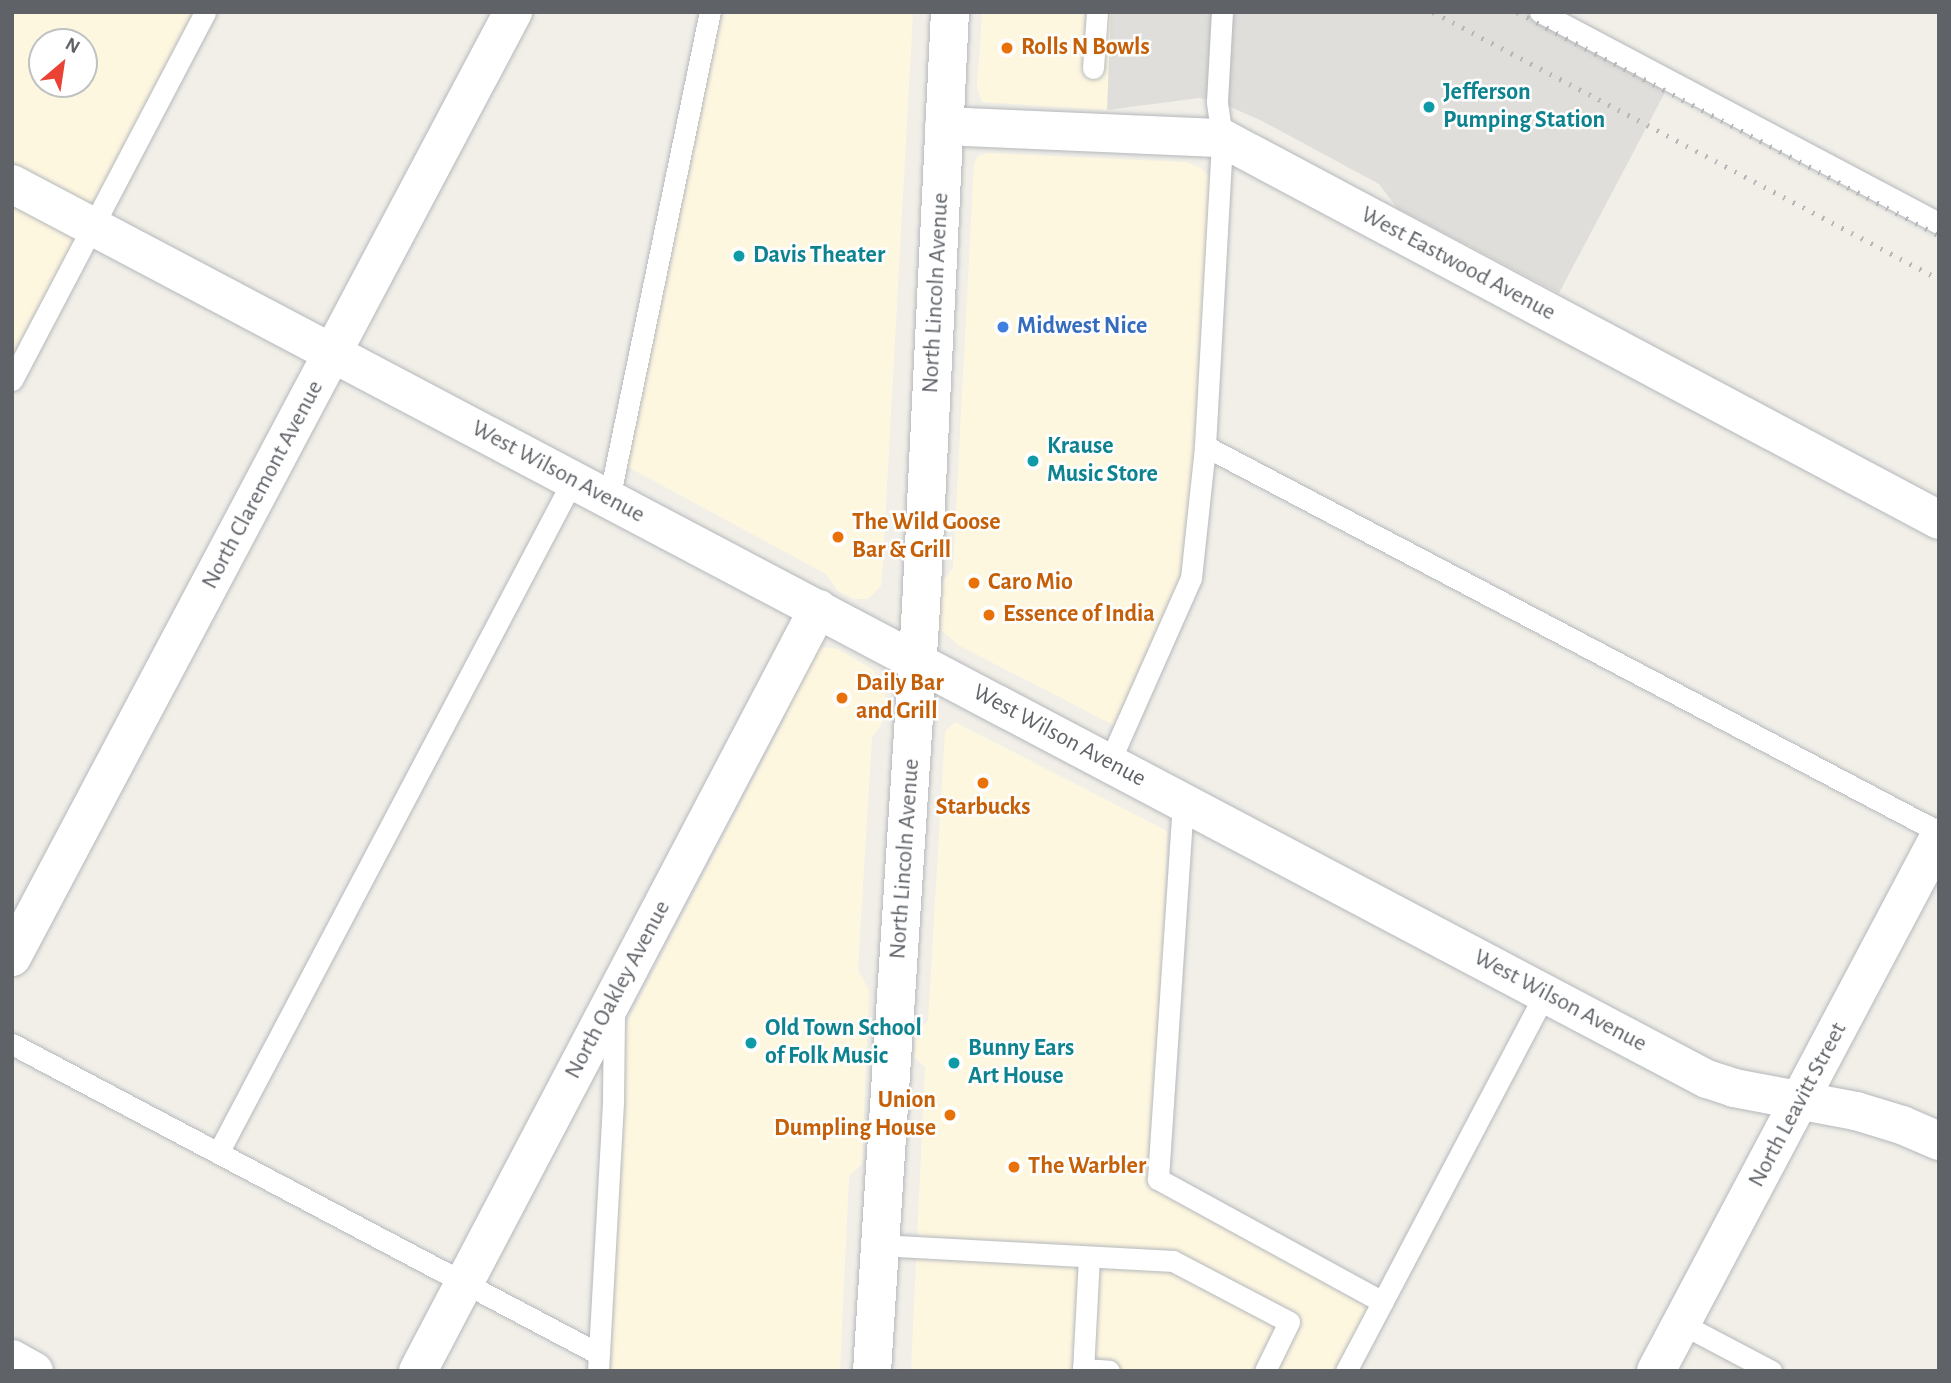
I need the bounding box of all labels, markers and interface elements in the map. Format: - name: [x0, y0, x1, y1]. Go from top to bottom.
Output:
- north arrow: [28, 28, 98, 98]
- text: N: [62, 34, 83, 57]
- place label: Rolls N Bowls: [1021, 34, 1150, 62]
- marker: Rolls N Bowls: [999, 40, 1015, 56]
- place label: Jefferson Pumping Station: [1443, 79, 1605, 135]
- marker: Jefferson Pumping Station: [1421, 99, 1437, 115]
- street label: North Lincoln Avenue: [916, 192, 956, 394]
- street label: West Eastwood Avenue: [1356, 200, 1560, 328]
- place label: Davis Theater: [753, 242, 885, 270]
- marker: Davis Theater: [731, 248, 747, 264]
- place label: Midwest Nice: [1017, 313, 1147, 341]
- marker: Midwest Nice: [995, 319, 1011, 335]
- street label: North Claremont Avenue: [196, 376, 330, 594]
- street label: West Wilson Avenue: [467, 414, 649, 530]
- place label: Krause Music Store: [1047, 433, 1158, 489]
- marker: Krause Music Store: [1025, 453, 1041, 469]
- place label: The Wild Goose Bar & Grill: [852, 509, 1001, 565]
- marker: The Wild Goose Bar & Grill: [830, 529, 846, 545]
- place label: Caro Mio: [988, 569, 1073, 597]
- marker: Caro Mio: [966, 575, 982, 591]
- place label: Essence of India: [1003, 601, 1155, 629]
- marker: Essence of India: [981, 607, 997, 623]
- place label: Daily Bar and Grill: [856, 670, 944, 726]
- street label: West Wilson Avenue: [968, 678, 1150, 794]
- marker: Daily Bar and Grill: [834, 690, 850, 706]
- street label: North Lincoln Avenue: [884, 758, 926, 960]
- marker: Starbucks: [975, 775, 991, 791]
- place label: Starbucks: [936, 794, 1030, 822]
- street label: North Oakley Avenue: [559, 896, 677, 1084]
- street label: West Wilson Avenue: [1469, 943, 1651, 1059]
- place label: Old Town School of Folk Music: [765, 1015, 922, 1071]
- street label: North Leavitt Street: [1742, 1018, 1854, 1192]
- marker: Old Town School of Folk Music: [743, 1035, 759, 1051]
- place label: Bunny Ears Art House: [968, 1035, 1074, 1091]
- marker: Bunny Ears Art House: [946, 1055, 962, 1071]
- place label: Union Dumpling House: [774, 1087, 936, 1143]
- marker: Union Dumpling House: [942, 1107, 958, 1123]
- place label: The Warbler: [1028, 1153, 1146, 1181]
- marker: The Warbler: [1006, 1159, 1022, 1175]

